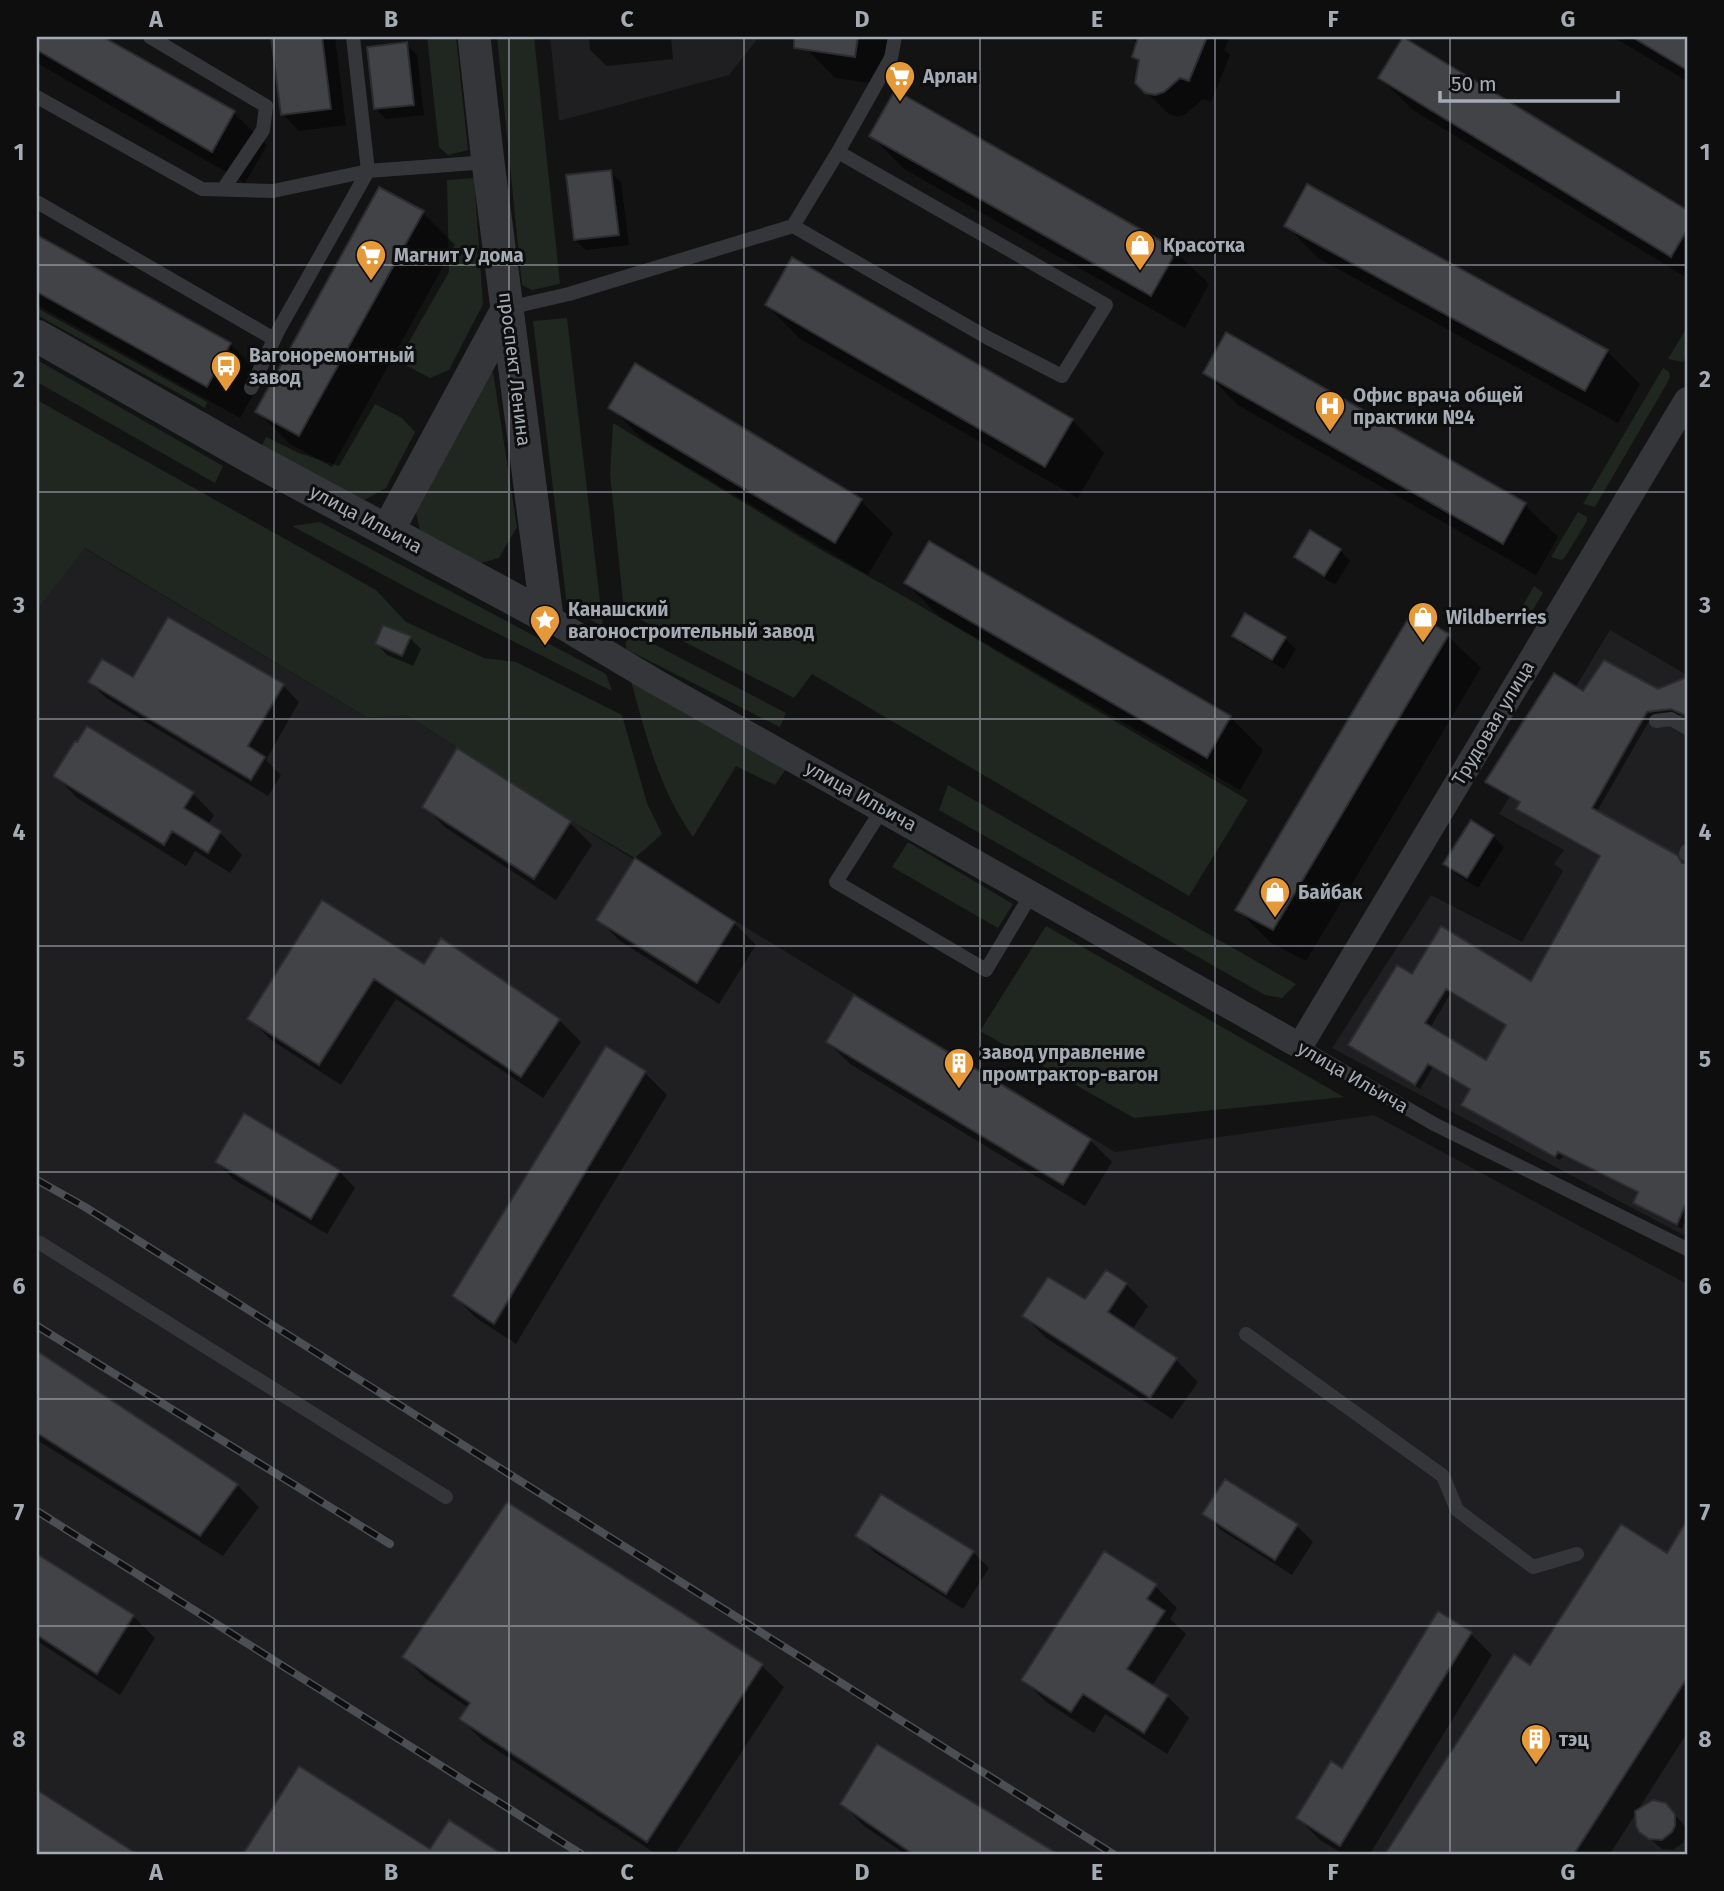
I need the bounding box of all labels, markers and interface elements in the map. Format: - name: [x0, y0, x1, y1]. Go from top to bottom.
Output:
- text: A: [148, 5, 163, 33]
- text: B: [384, 5, 398, 33]
- text: C: [620, 5, 634, 33]
- text: D: [855, 5, 870, 33]
- text: E: [1091, 5, 1103, 33]
- text: F: [1327, 5, 1339, 33]
- text: G: [1561, 5, 1575, 33]
- supermarket icon: Арлан: [883, 59, 917, 103]
- scale bar: [1440, 60, 1619, 104]
- place label: Арлан: [922, 65, 978, 88]
- text: 50 m: [1451, 71, 1497, 97]
- text: 1: [14, 138, 24, 166]
- text: 1: [1700, 138, 1710, 166]
- shop icon: Красотка: [1123, 228, 1157, 272]
- place label: Красотка: [1163, 234, 1245, 257]
- supermarket icon: Магнит У дома: [354, 238, 388, 282]
- place label: Магнит У дома: [394, 244, 524, 267]
- street label: проспект Ленина: [494, 291, 536, 447]
- place label: Вагоноремонтный завод: [249, 344, 415, 389]
- bus stop icon: Вагоноремонтный завод: [209, 349, 243, 393]
- text: 2: [13, 365, 25, 393]
- text: 2: [1699, 365, 1711, 393]
- place label: Офис врача общей практики №4: [1353, 384, 1523, 429]
- hospital icon: Офис врача общей практики №4: [1313, 389, 1347, 433]
- street label: улица Ильича: [306, 480, 426, 558]
- text: 3: [12, 591, 25, 619]
- text: 3: [1698, 591, 1711, 619]
- place label: Канашский вагоностроительный завод: [568, 598, 815, 643]
- shop icon: Wildberries: [1406, 600, 1440, 644]
- place icon: Канашский вагоностроительный завод: [528, 603, 562, 647]
- place label: Wildberries: [1446, 606, 1547, 629]
- street label: Трудовая улица: [1447, 657, 1539, 789]
- street label: улица Ильича: [801, 756, 921, 836]
- text: 4: [13, 818, 26, 846]
- text: 4: [1699, 818, 1712, 846]
- shop icon: Байбак: [1258, 875, 1292, 919]
- place label: Байбак: [1298, 881, 1363, 904]
- street label: улица Ильича: [1294, 1036, 1412, 1118]
- place label: завод управление промтрактор-вагон: [982, 1041, 1158, 1086]
- text: 5: [13, 1045, 25, 1073]
- text: 5: [1699, 1045, 1711, 1073]
- building icon: завод управление промтрактор-вагон: [942, 1046, 976, 1090]
- text: 6: [13, 1272, 26, 1300]
- text: 6: [1699, 1272, 1712, 1300]
- text: 7: [14, 1498, 25, 1526]
- text: 7: [1700, 1498, 1711, 1526]
- building icon: тэц: [1519, 1722, 1553, 1766]
- text: 8: [12, 1725, 26, 1753]
- text: 8: [1698, 1725, 1712, 1753]
- place label: тэц: [1559, 1728, 1589, 1751]
- text: A: [148, 1858, 163, 1886]
- text: B: [384, 1858, 398, 1886]
- text: C: [620, 1858, 634, 1886]
- text: D: [855, 1858, 870, 1886]
- text: E: [1091, 1858, 1103, 1886]
- text: F: [1327, 1858, 1339, 1886]
- text: G: [1561, 1858, 1575, 1886]

